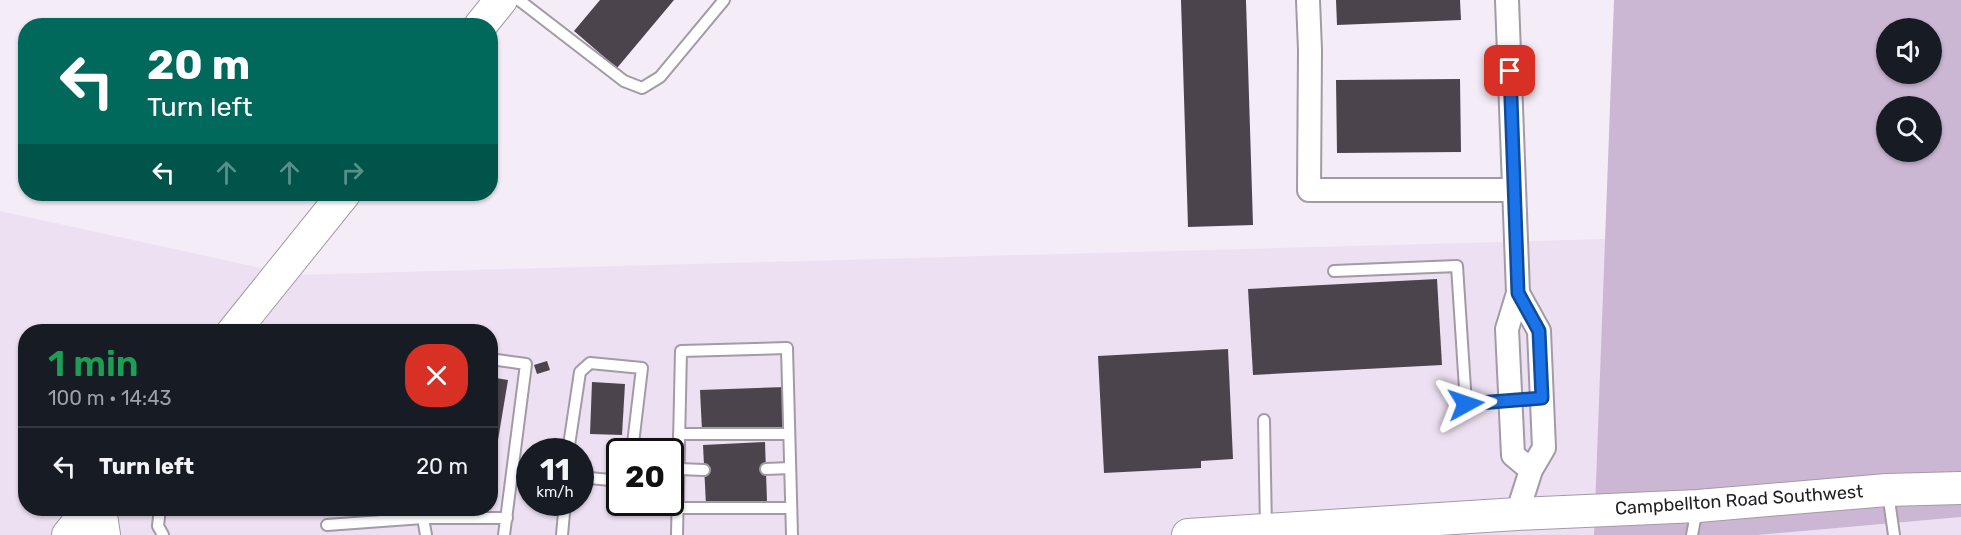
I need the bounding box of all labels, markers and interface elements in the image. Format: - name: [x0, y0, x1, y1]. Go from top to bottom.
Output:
- map controls: [1876, 18, 1942, 162]
- button: sound: [1876, 18, 1942, 84]
- text: 20 m: [147, 40, 250, 90]
- icon: left: [48, 42, 126, 120]
- pin: [1484, 45, 1535, 96]
- icon: arrive: [1493, 54, 1526, 87]
- text: Turn left: [147, 91, 252, 123]
- button: search: [1876, 96, 1942, 162]
- icon: left: [147, 156, 180, 189]
- icon: ahead: [210, 156, 243, 189]
- icon: ahead: [273, 156, 306, 189]
- icon: right: [336, 156, 369, 189]
- text: 1 min: [48, 342, 139, 385]
- button: close: [405, 344, 468, 407]
- position arrow: [1434, 372, 1498, 436]
- text: 100 m · 14:43: [48, 386, 172, 410]
- speed limit sign: 20: [606, 438, 684, 516]
- icon: left: [48, 450, 81, 483]
- text: 11: [540, 452, 570, 488]
- text: Turn left: [99, 453, 194, 480]
- text: 20 m: [416, 453, 468, 480]
- street label: Campbellton Road Southwest: [1614, 480, 1864, 520]
- text: km/h: [536, 483, 574, 501]

